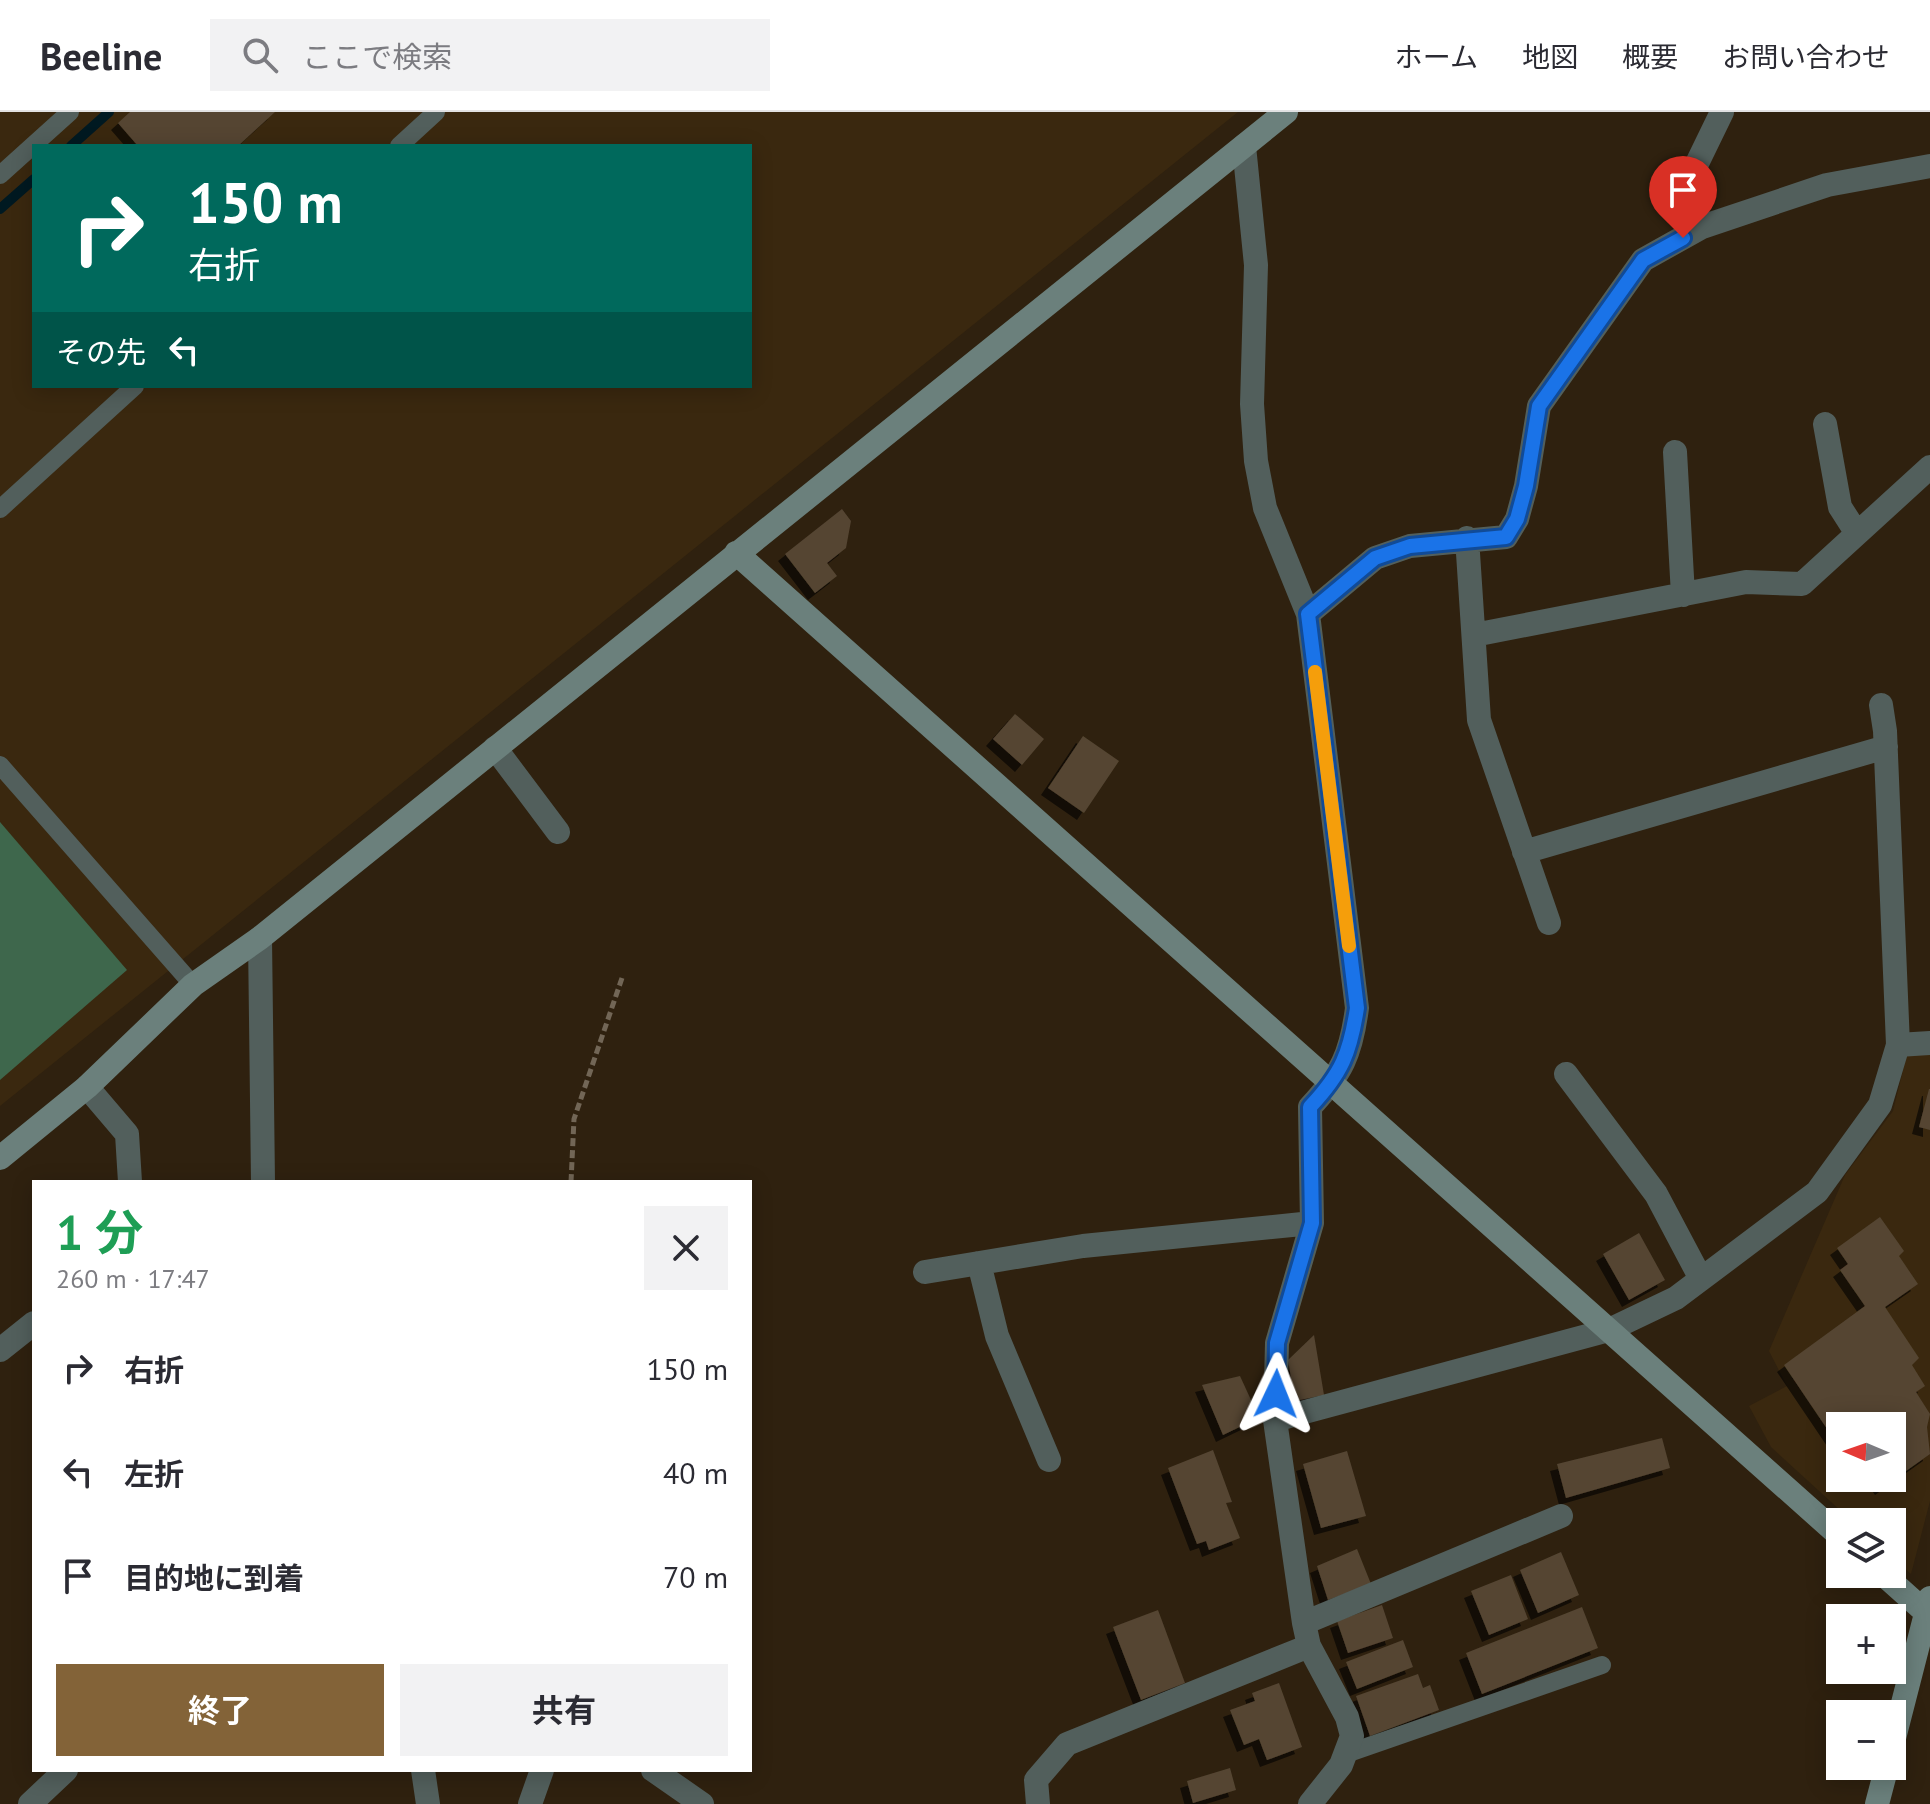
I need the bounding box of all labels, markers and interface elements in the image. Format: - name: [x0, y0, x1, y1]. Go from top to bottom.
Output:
- search box: [210, 19, 770, 91]
- text: Beeline: [40, 31, 162, 80]
- icon: search: [238, 33, 282, 77]
- text: ここで検索: [302, 37, 452, 76]
- text: ホーム: [1395, 38, 1478, 75]
- text: 地図: [1522, 38, 1578, 75]
- text: 概要: [1622, 38, 1678, 75]
- text: お問い合わせ: [1722, 38, 1890, 75]
- pin: [1649, 156, 1717, 238]
- text: 150 m: [188, 166, 343, 238]
- icon: arrive: [1661, 168, 1705, 212]
- icon: right: [56, 176, 160, 280]
- text: 右折: [188, 241, 260, 288]
- icon: left: [162, 328, 206, 372]
- text: その先: [56, 332, 146, 371]
- text: 1 分: [56, 1201, 143, 1263]
- button: close: [644, 1206, 728, 1290]
- text: 260 m · 17:47: [56, 1262, 210, 1295]
- icon: right: [56, 1346, 100, 1390]
- text: 150 m: [647, 1349, 728, 1388]
- text: 右折: [124, 1350, 184, 1389]
- position arrow: [1234, 1352, 1318, 1436]
- north arrow: [1826, 1412, 1906, 1492]
- map controls: [1826, 1412, 1906, 1780]
- icon: left: [56, 1450, 100, 1494]
- text: 40 m: [663, 1453, 728, 1492]
- text: 左折: [124, 1454, 184, 1493]
- button: layers: [1826, 1508, 1906, 1588]
- icon: arrive: [56, 1554, 100, 1598]
- text: 70 m: [663, 1557, 728, 1596]
- text: 目的地に到着: [124, 1558, 304, 1597]
- button: +: [1826, 1604, 1906, 1684]
- button: 終了: [56, 1664, 384, 1756]
- button: 共有: [400, 1664, 728, 1756]
- button: −: [1826, 1700, 1906, 1780]

